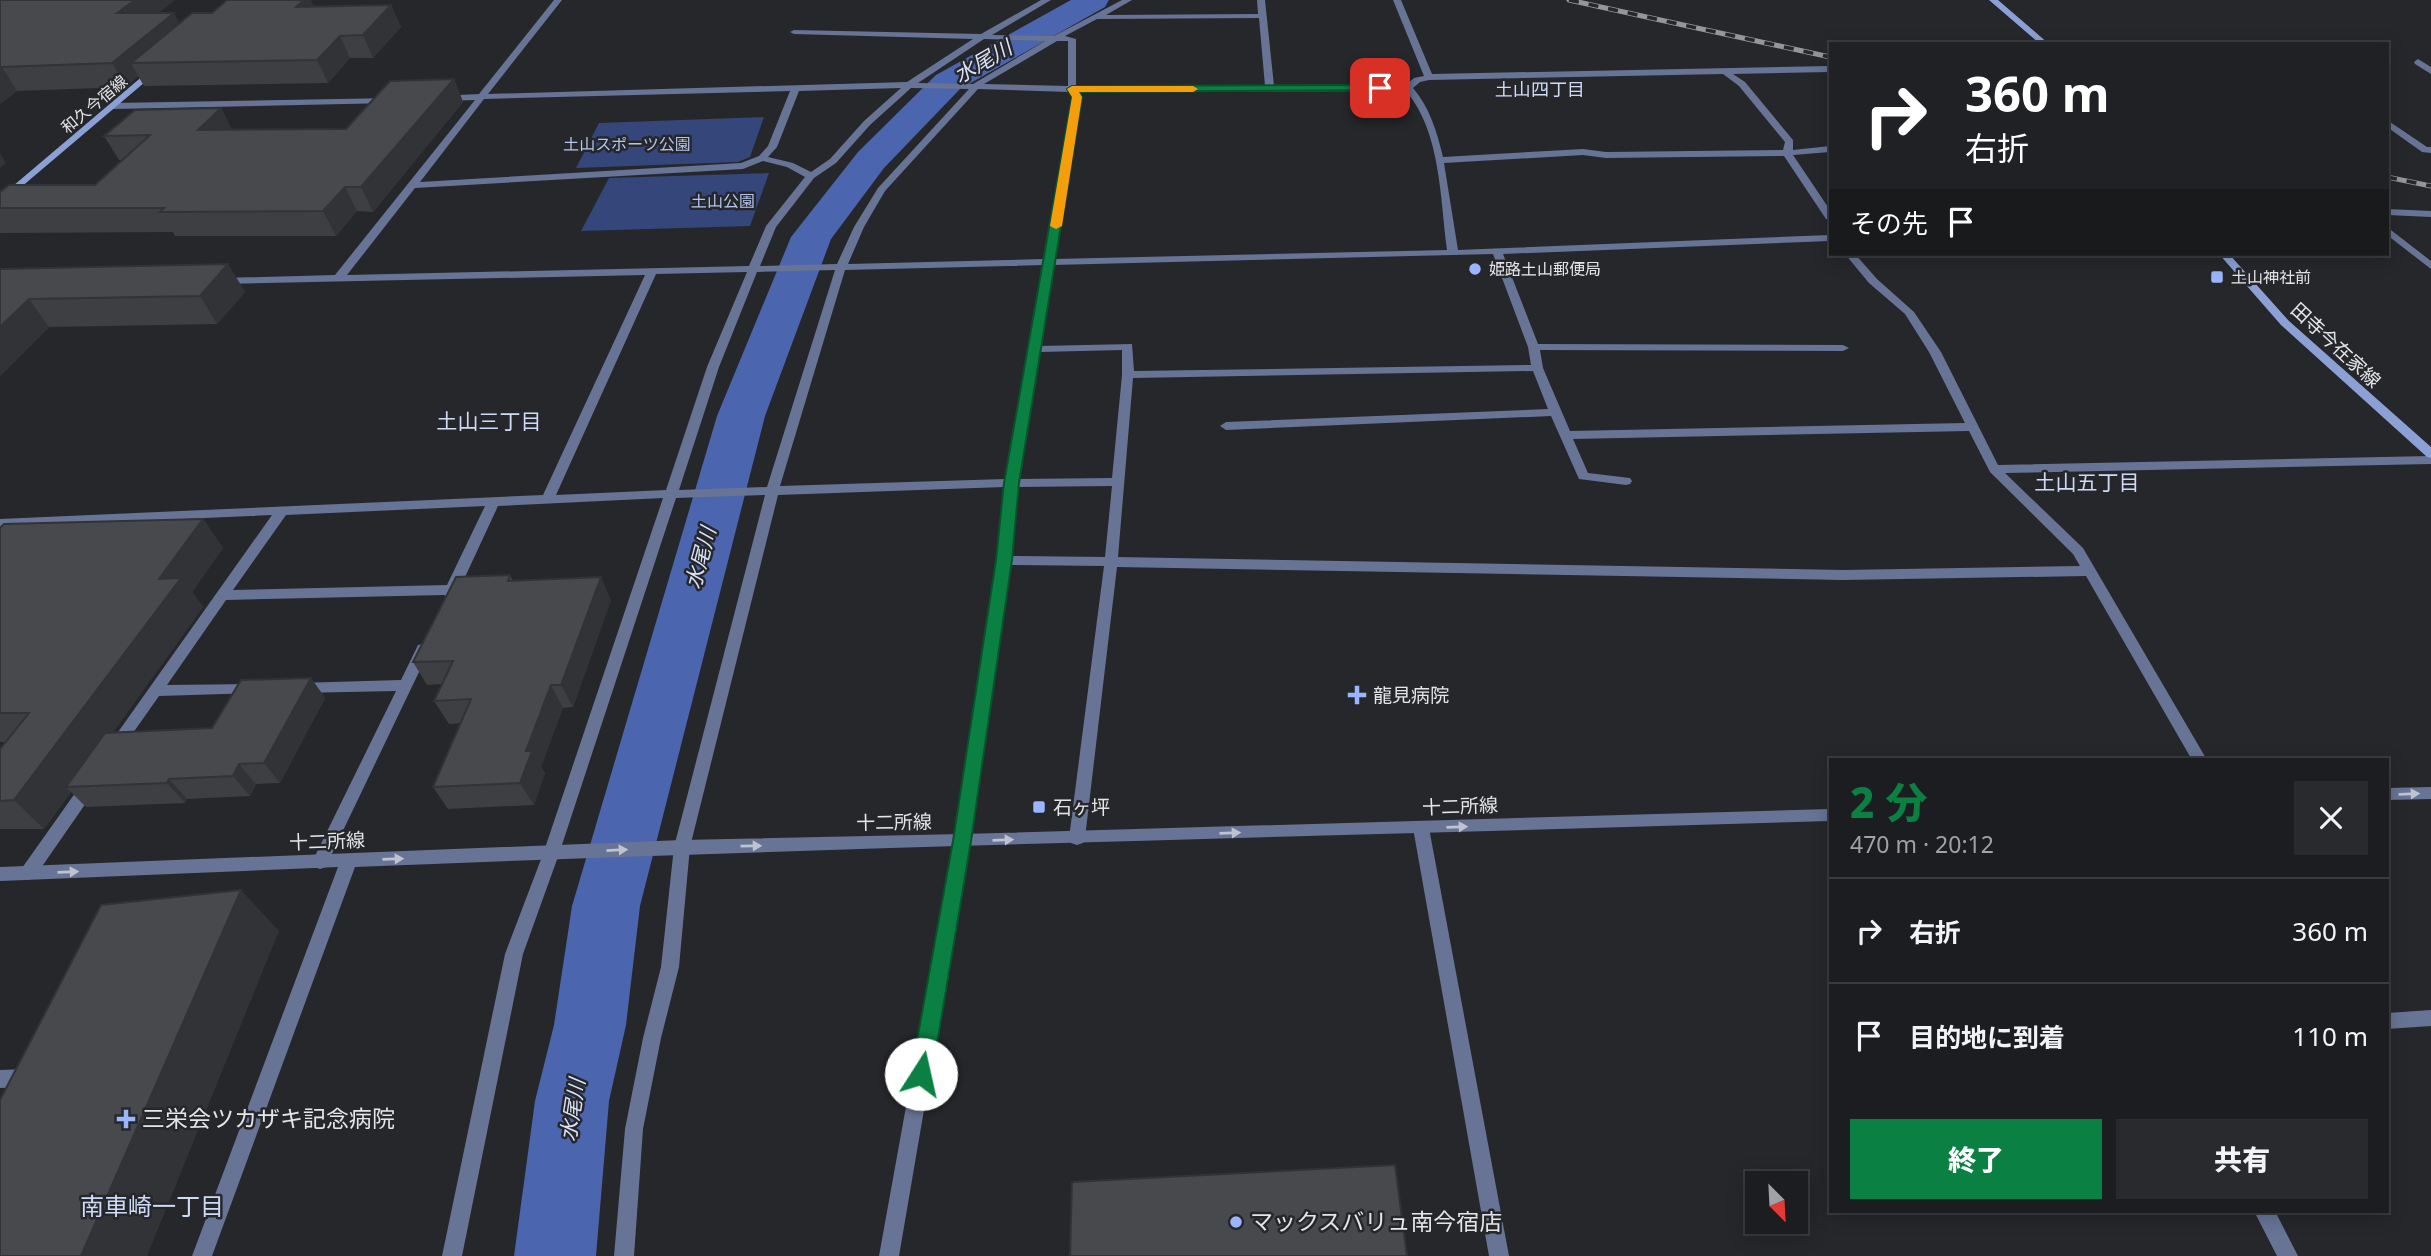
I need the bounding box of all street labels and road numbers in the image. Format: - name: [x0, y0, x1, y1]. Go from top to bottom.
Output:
- street label: 和久今宿線: [56, 70, 132, 138]
- street label: 田寺今在家線: [2285, 297, 2387, 393]
- street label: 十二所線: [1422, 792, 1498, 820]
- street label: 十二所線: [856, 808, 932, 836]
- street label: 十二所線: [289, 827, 365, 855]

